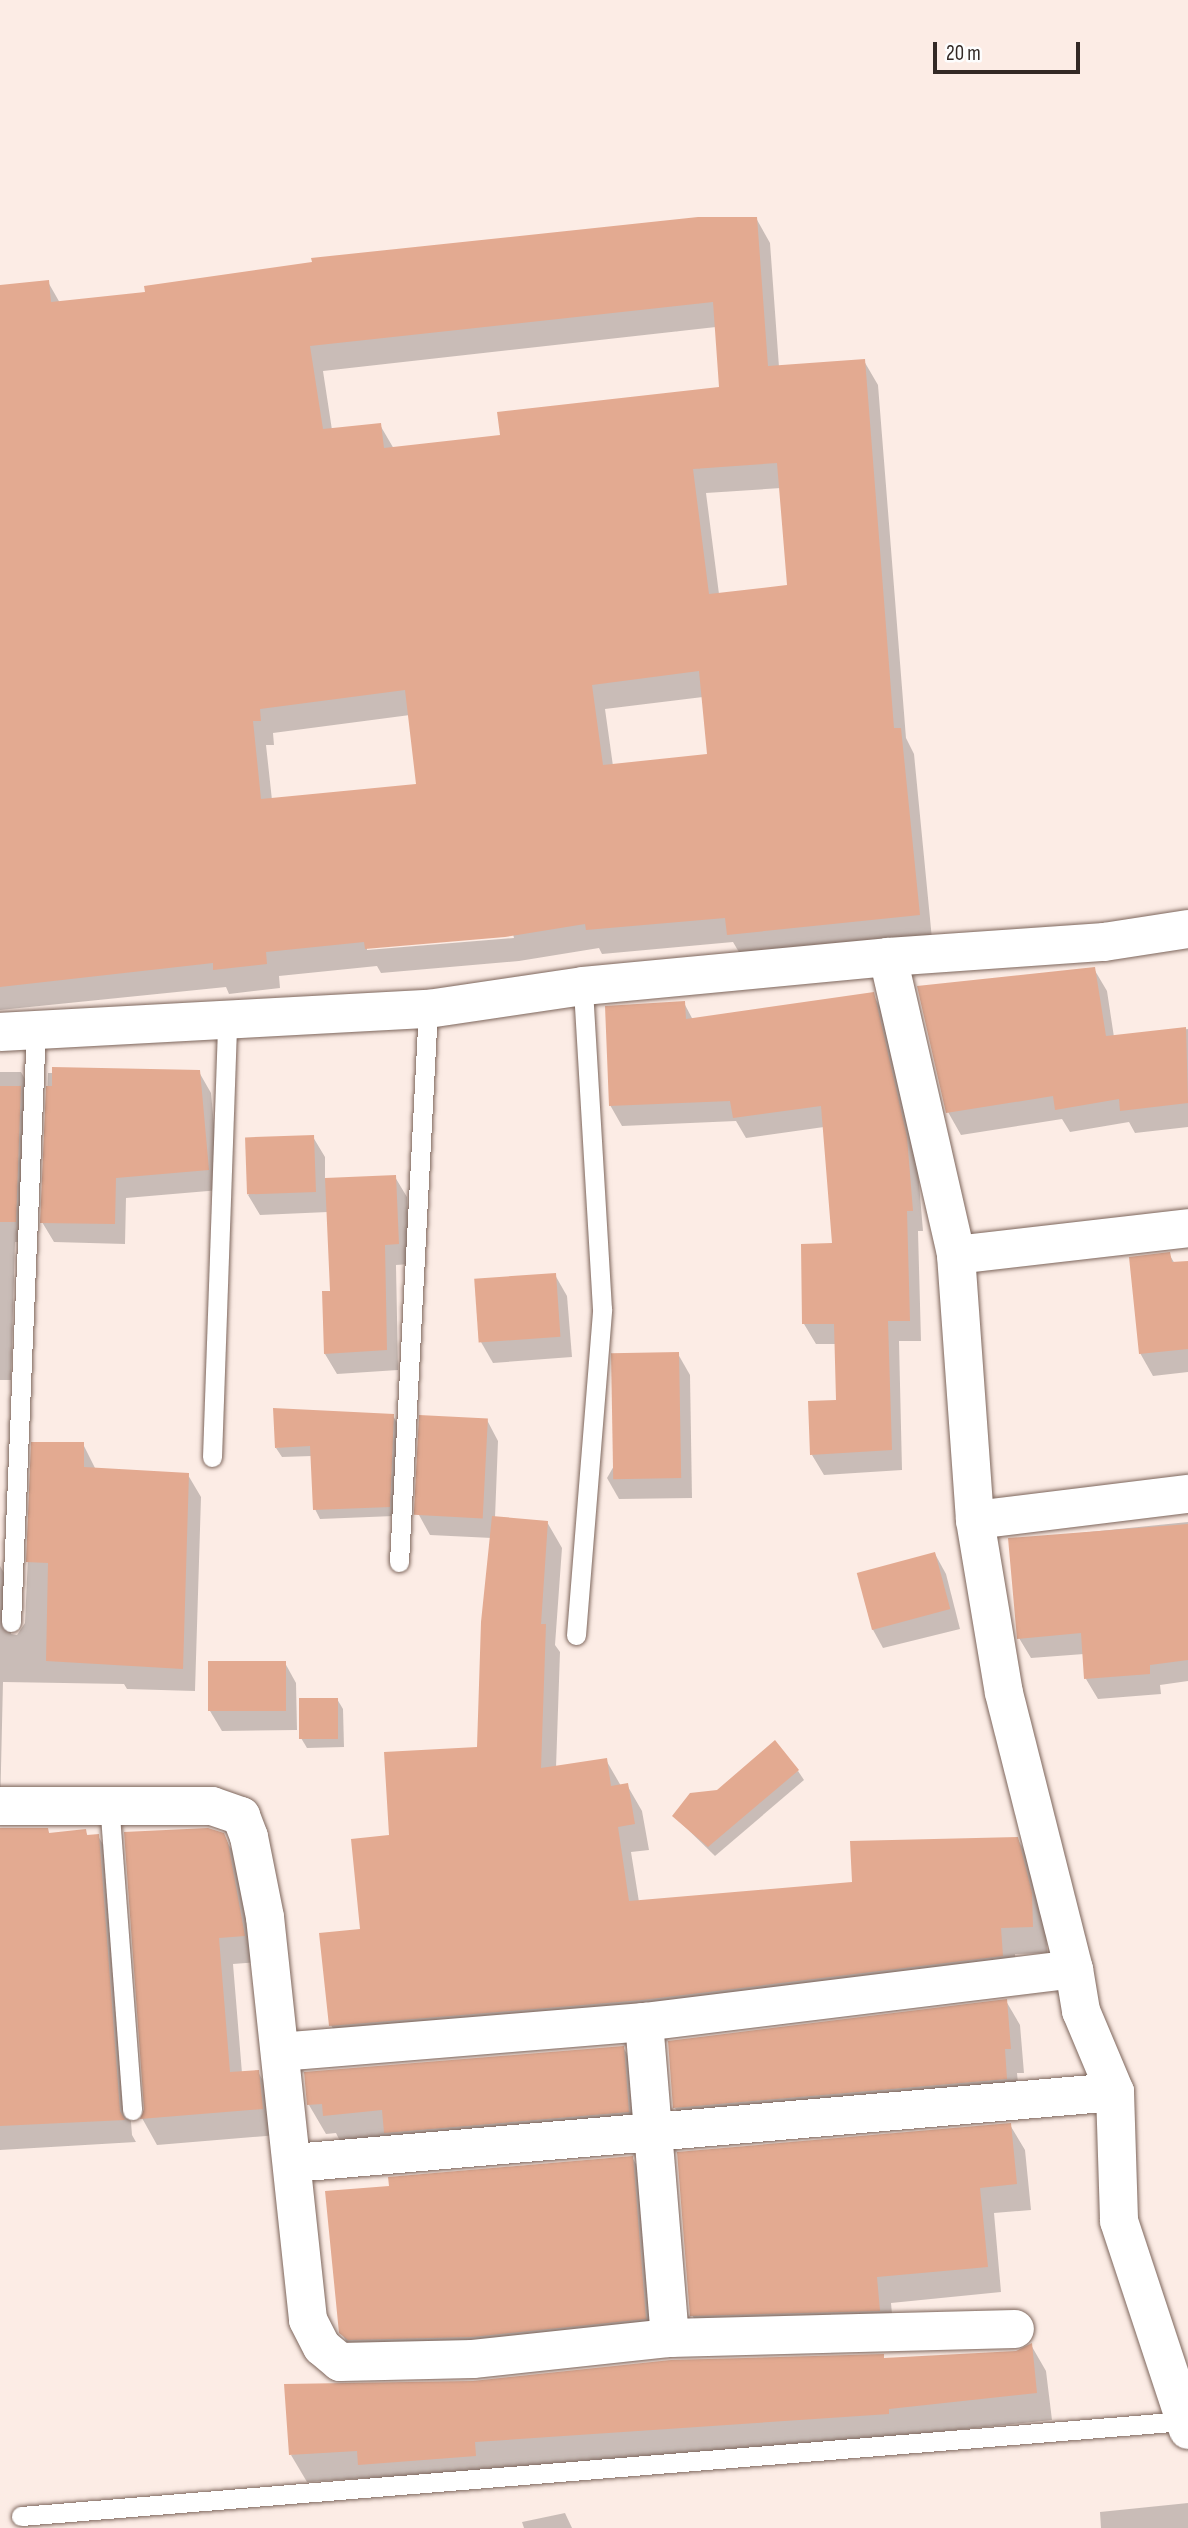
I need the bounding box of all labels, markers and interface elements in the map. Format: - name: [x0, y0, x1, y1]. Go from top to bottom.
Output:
- scale bar: [936, 28, 1083, 72]
- text: 20 m: [946, 41, 981, 66]

